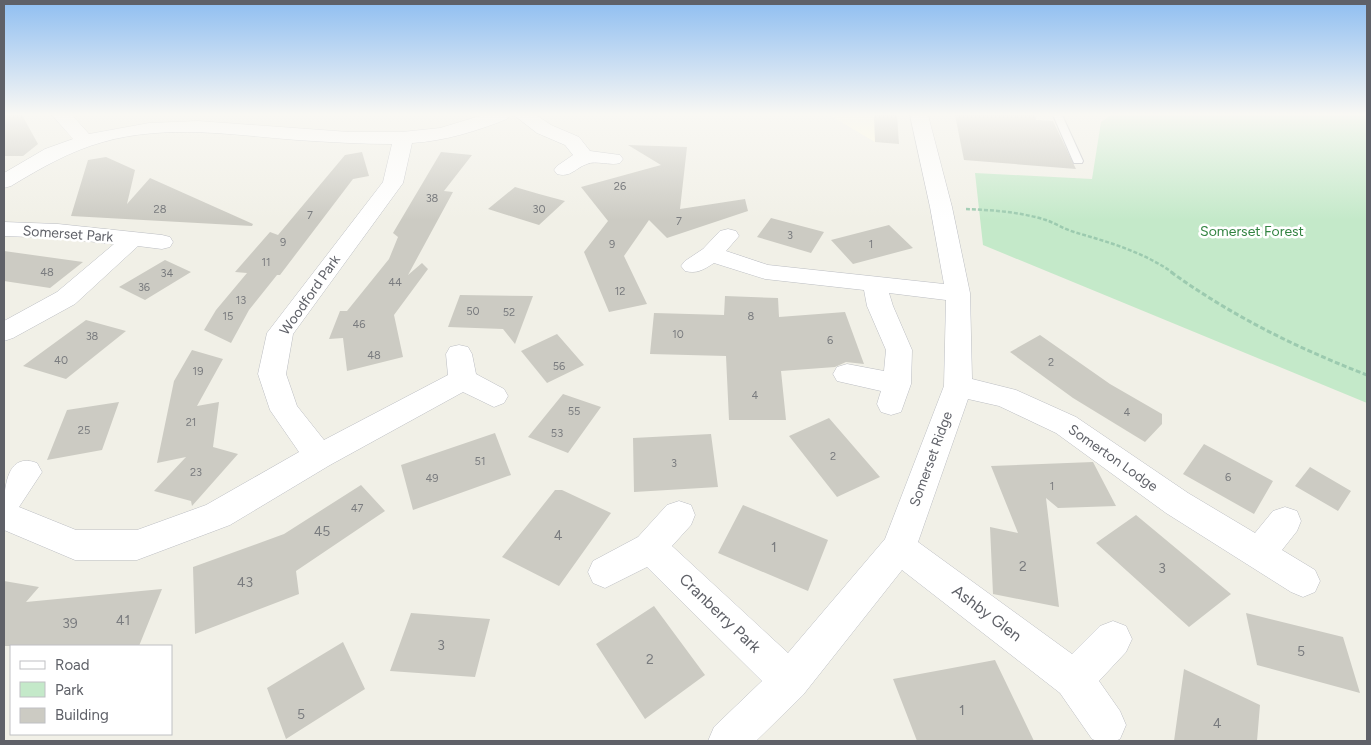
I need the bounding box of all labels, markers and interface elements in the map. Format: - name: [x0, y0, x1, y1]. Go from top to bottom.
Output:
- house number: 26: [614, 180, 626, 193]
- house number: 38: [426, 192, 439, 205]
- house number: 28: [154, 203, 167, 216]
- house number: 30: [532, 203, 546, 216]
- house number: 7: [307, 209, 313, 222]
- house number: 7: [676, 215, 682, 228]
- street label: Somerset Park: [22, 222, 114, 246]
- park label: Somerset Forest: [1200, 223, 1304, 240]
- house number: 3: [787, 229, 793, 242]
- house number: 9: [280, 236, 286, 249]
- house number: 9: [609, 238, 615, 251]
- house number: 1: [869, 238, 873, 251]
- street label: Woodford Park: [276, 252, 344, 338]
- house number: 11: [261, 256, 271, 269]
- house number: 48: [40, 266, 54, 279]
- house number: 34: [161, 267, 174, 280]
- house number: 44: [388, 276, 402, 289]
- house number: 36: [138, 281, 150, 294]
- house number: 12: [615, 285, 625, 298]
- house number: 13: [236, 294, 246, 307]
- house number: 50: [466, 305, 480, 318]
- house number: 52: [503, 306, 515, 319]
- house number: 15: [223, 310, 233, 323]
- house number: 8: [748, 310, 755, 323]
- house number: 46: [352, 318, 366, 331]
- house number: 10: [672, 328, 684, 341]
- house number: 38: [86, 330, 99, 343]
- house number: 6: [827, 334, 833, 347]
- house number: 48: [367, 349, 381, 362]
- house number: 40: [54, 354, 68, 367]
- house number: 2: [1048, 356, 1054, 369]
- house number: 56: [553, 360, 565, 373]
- house number: 19: [193, 365, 203, 378]
- house number: 4: [752, 389, 759, 402]
- house number: 55: [568, 405, 580, 418]
- house number: 4: [1124, 406, 1131, 419]
- street label: Somerset Ridge: [906, 409, 956, 509]
- house number: 21: [186, 416, 196, 429]
- street label: Somerton Lodge: [1065, 421, 1161, 495]
- house number: 25: [78, 424, 90, 437]
- house number: 53: [551, 427, 563, 440]
- house number: 2: [830, 450, 836, 463]
- house number: 51: [475, 455, 485, 468]
- house number: 3: [671, 457, 677, 470]
- house number: 23: [190, 466, 202, 479]
- house number: 6: [1225, 471, 1231, 484]
- house number: 49: [425, 472, 439, 485]
- house number: 1: [1050, 480, 1054, 493]
- house number: 47: [351, 502, 363, 515]
- house number: 45: [314, 523, 330, 540]
- house number: 4: [554, 527, 563, 544]
- house number: 1: [771, 539, 777, 556]
- house number: 2: [1019, 558, 1027, 575]
- house number: 3: [1158, 560, 1166, 577]
- street label: Cranberry Park: [675, 569, 765, 657]
- house number: 43: [237, 574, 253, 591]
- street label: Ashby Glen: [949, 581, 1026, 645]
- house number: 41: [116, 612, 130, 629]
- house number: 39: [62, 615, 78, 632]
- house number: 3: [437, 637, 445, 654]
- house number: 5: [1297, 643, 1305, 660]
- legend: [10, 645, 172, 735]
- house number: 2: [646, 651, 654, 668]
- text: Road: [55, 656, 90, 674]
- text: Park: [55, 681, 84, 699]
- house number: 1: [959, 702, 965, 719]
- text: Building: [55, 706, 109, 724]
- house number: 5: [297, 706, 305, 723]
- house number: 4: [1213, 715, 1222, 732]

